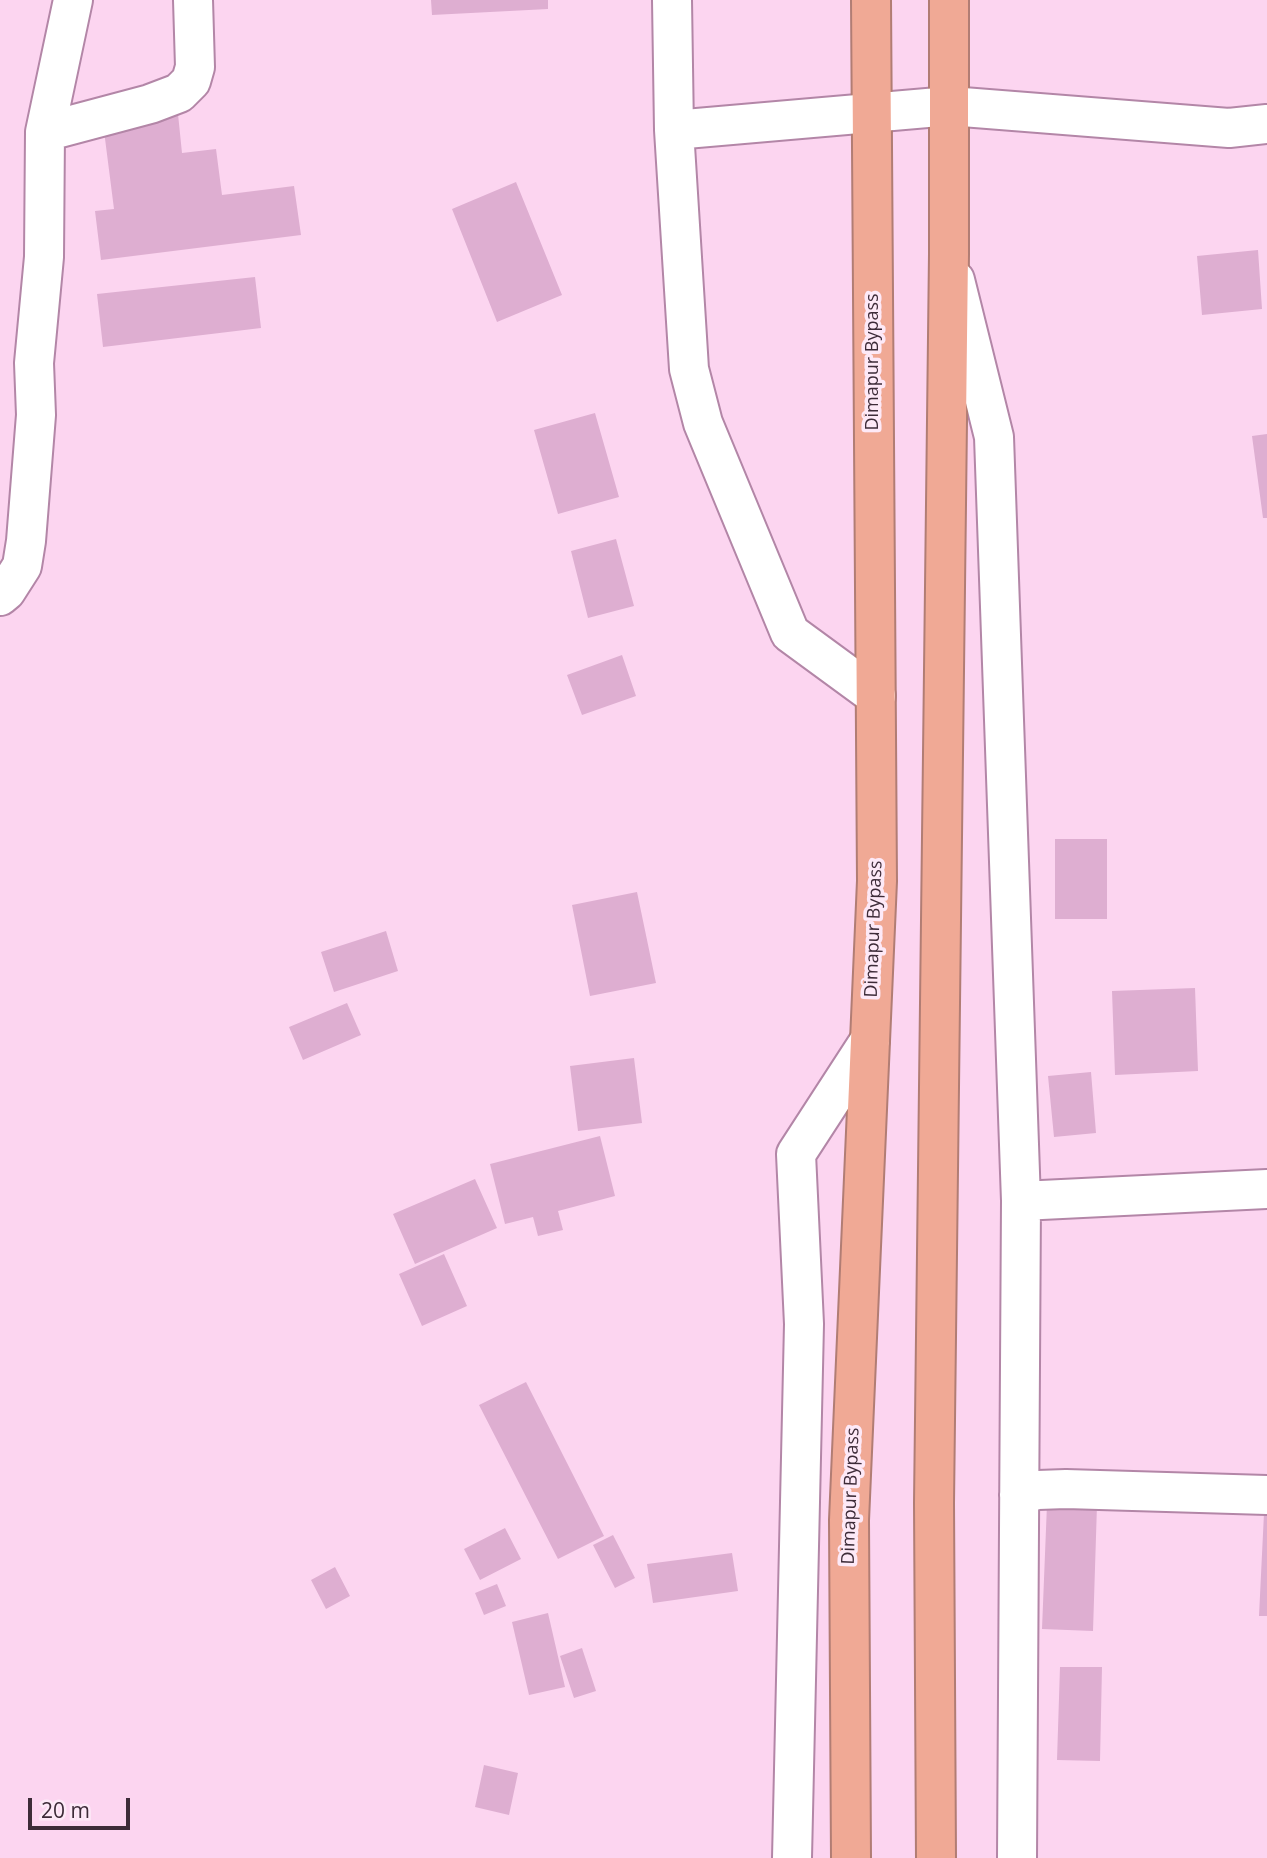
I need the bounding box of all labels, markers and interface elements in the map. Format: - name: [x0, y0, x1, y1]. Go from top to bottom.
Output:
- street label: Dimapur Bypass: [862, 293, 884, 431]
- street label: Dimapur Bypass: [861, 860, 887, 998]
- street label: Dimapur Bypass: [838, 1427, 864, 1565]
- scale bar: [32, 1784, 133, 1828]
- text: 20 m: [41, 1796, 90, 1824]

